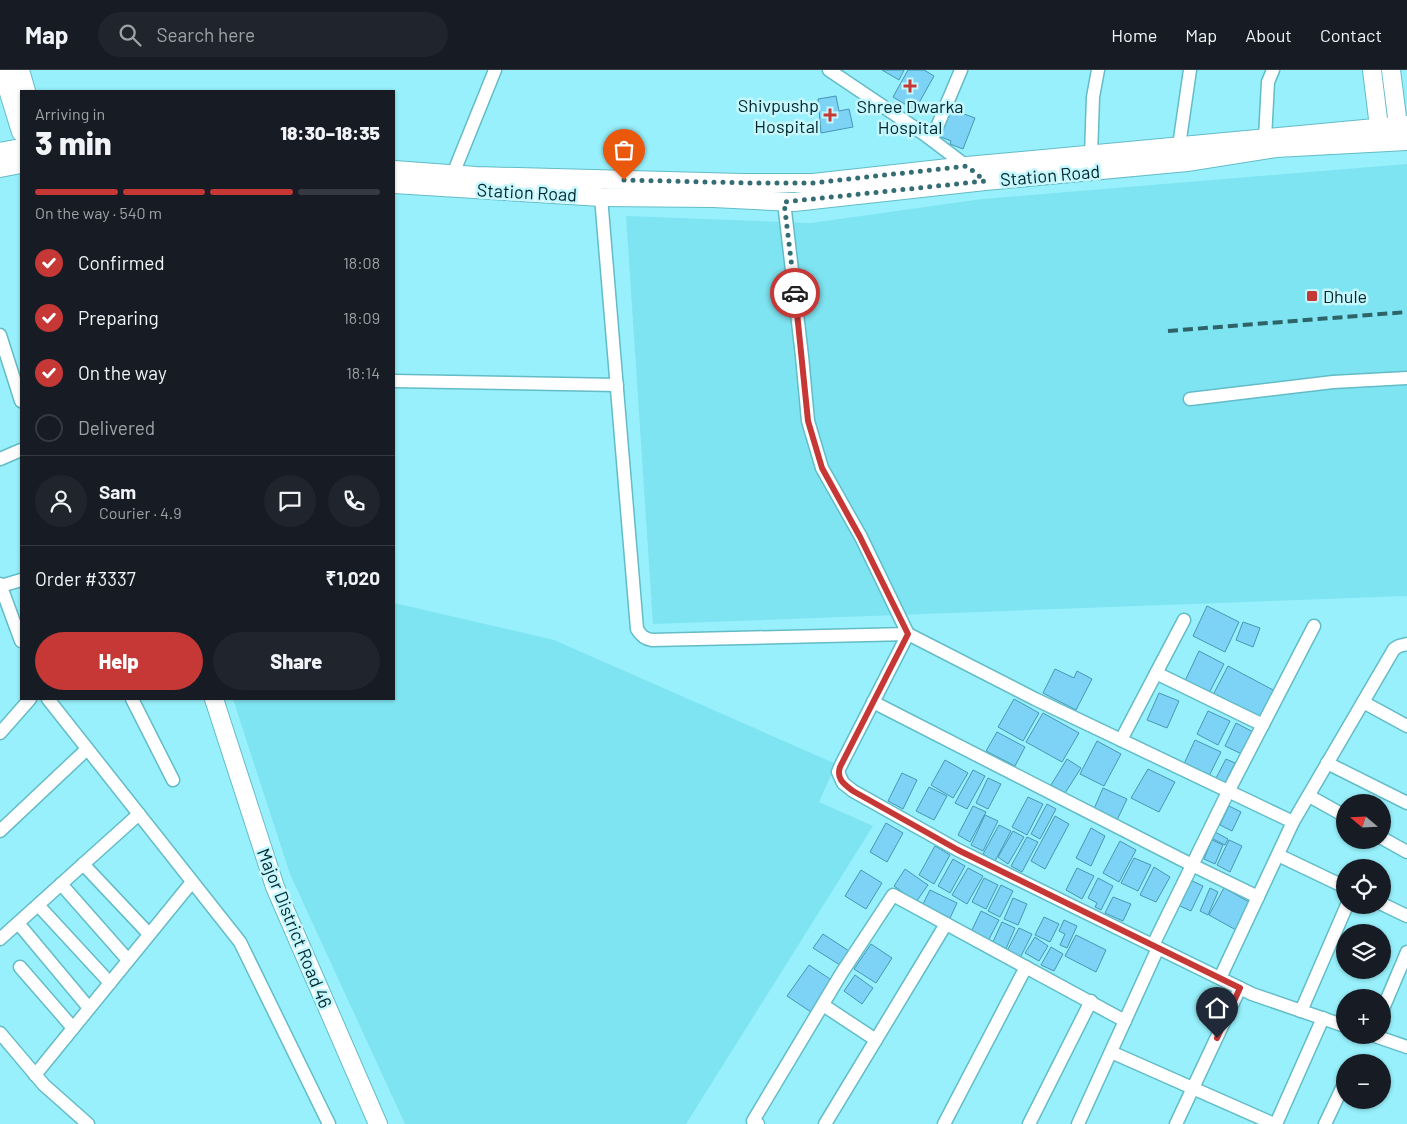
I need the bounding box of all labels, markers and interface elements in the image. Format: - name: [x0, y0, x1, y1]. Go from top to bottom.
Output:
- search box: [98, 12, 448, 57]
- text: Map: [25, 20, 68, 49]
- icon: search: [116, 21, 144, 49]
- text: Search here: [156, 23, 255, 46]
- text: Home: [1111, 24, 1157, 46]
- text: Map: [1185, 24, 1217, 46]
- text: About: [1245, 24, 1292, 46]
- text: Contact: [1320, 24, 1382, 46]
- marker: Shree Dwarka Hospital: [903, 79, 917, 93]
- place label: Shivpushp Hospital: [738, 94, 819, 137]
- place label: Shree Dwarka Hospital: [856, 95, 964, 138]
- text: Arriving in: [35, 104, 105, 123]
- marker: Shivpushp Hospital: [823, 108, 837, 122]
- text: 18:30–18:35: [280, 121, 380, 144]
- text: 3 min: [35, 123, 112, 161]
- pin: [603, 129, 645, 180]
- icon: bag: [610, 136, 638, 164]
- street label: Station Road: [999, 160, 1101, 190]
- street label: Station Road: [476, 178, 578, 206]
- text: On the way · 540 m: [35, 203, 162, 222]
- icon: check: [35, 249, 63, 277]
- text: Confirmed: [78, 251, 165, 274]
- text: 18:08: [343, 253, 380, 272]
- courier: [770, 268, 820, 318]
- icon: car: [781, 279, 809, 307]
- place label: Dhule: [1323, 285, 1367, 307]
- marker: Dhule: [1305, 289, 1319, 303]
- icon: check: [35, 304, 63, 332]
- text: Preparing: [78, 306, 159, 329]
- text: 18:09: [343, 308, 380, 327]
- icon: check: [35, 359, 63, 387]
- text: On the way: [78, 361, 167, 384]
- text: 18:14: [346, 363, 380, 382]
- text: Delivered: [78, 416, 155, 439]
- button: person: [35, 475, 87, 527]
- button: chat: [264, 475, 316, 527]
- button: phone: [328, 475, 380, 527]
- text: Sam: [99, 480, 136, 503]
- text: Courier · 4.9: [99, 503, 182, 522]
- text: ₹1,020: [326, 566, 380, 589]
- text: Order #3337: [35, 567, 136, 590]
- button: Help: [35, 632, 203, 690]
- button: Share: [213, 632, 380, 690]
- north arrow: [1336, 794, 1391, 849]
- map controls: [1336, 794, 1391, 1109]
- street label: Major District Road 46: [253, 845, 337, 1011]
- button: locate: [1336, 859, 1391, 914]
- button: layers: [1336, 924, 1391, 979]
- pin: [1196, 987, 1238, 1038]
- button: +: [1336, 989, 1391, 1044]
- icon: home: [1203, 994, 1231, 1022]
- button: −: [1336, 1054, 1391, 1109]

